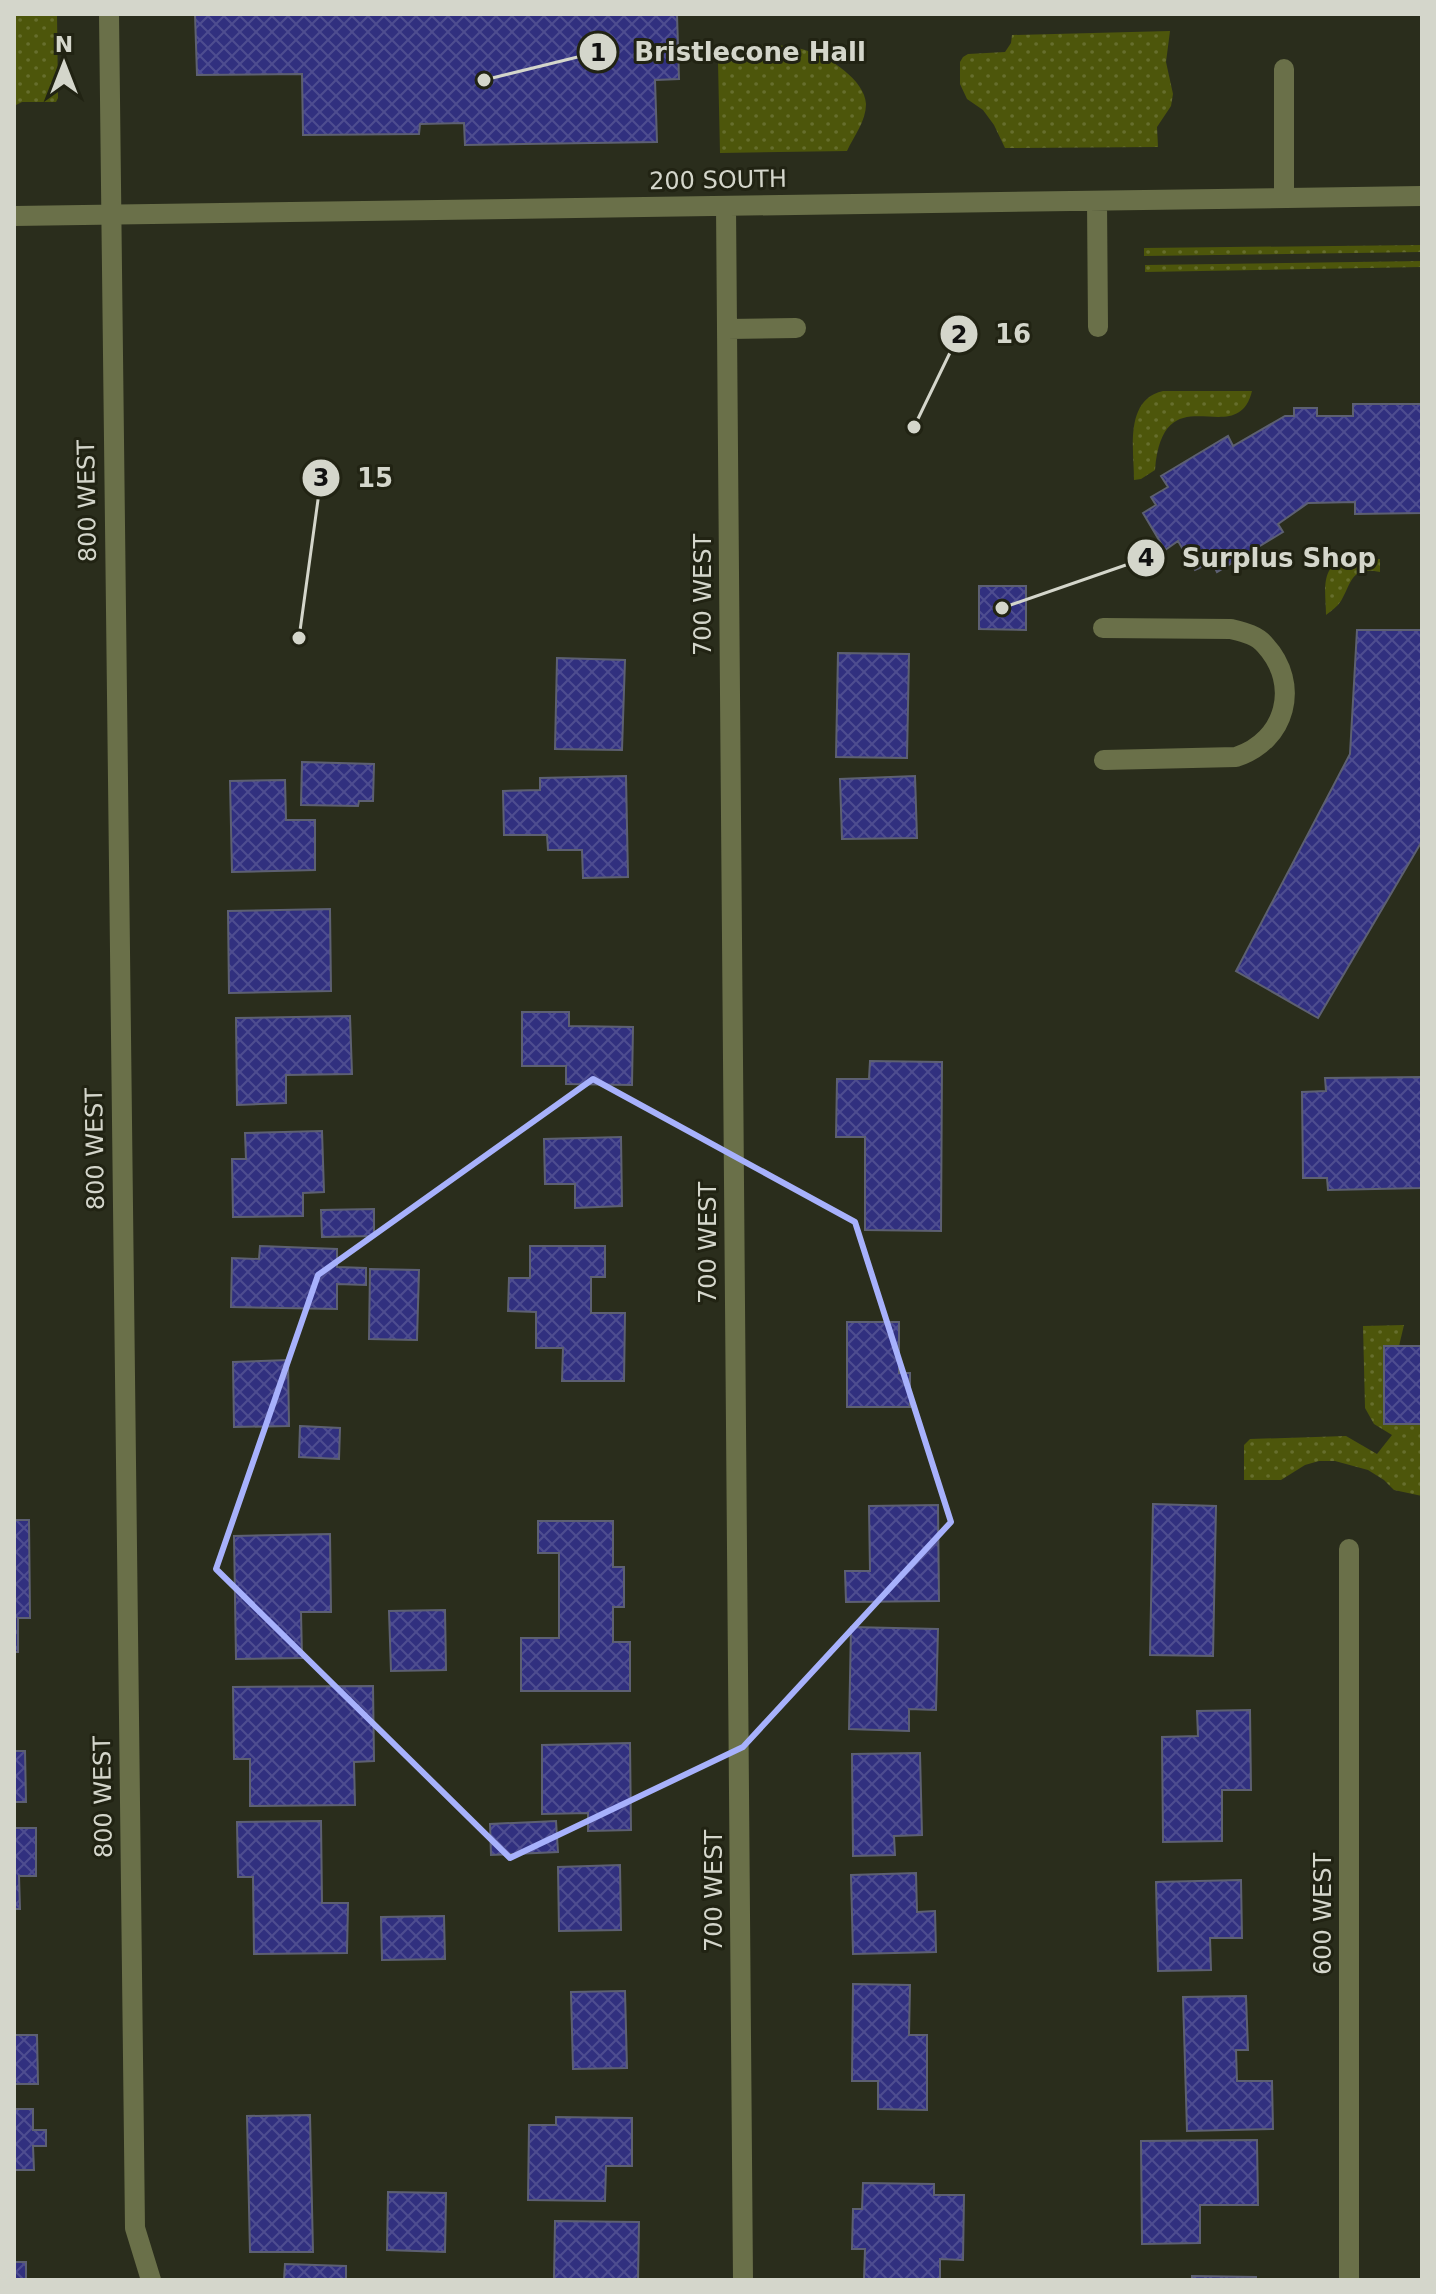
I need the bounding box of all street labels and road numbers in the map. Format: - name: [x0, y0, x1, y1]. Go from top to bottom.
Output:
- street label: 200 SOUTH: [649, 165, 787, 195]
- street label: 800 WEST: [72, 439, 102, 562]
- street label: 700 WEST: [689, 534, 717, 656]
- street label: 800 WEST: [80, 1087, 110, 1210]
- street label: 700 WEST: [694, 1182, 722, 1304]
- street label: 800 WEST: [88, 1735, 118, 1858]
- street label: 700 WEST: [700, 1830, 728, 1952]
- street label: 600 WEST: [1309, 1853, 1337, 1975]

